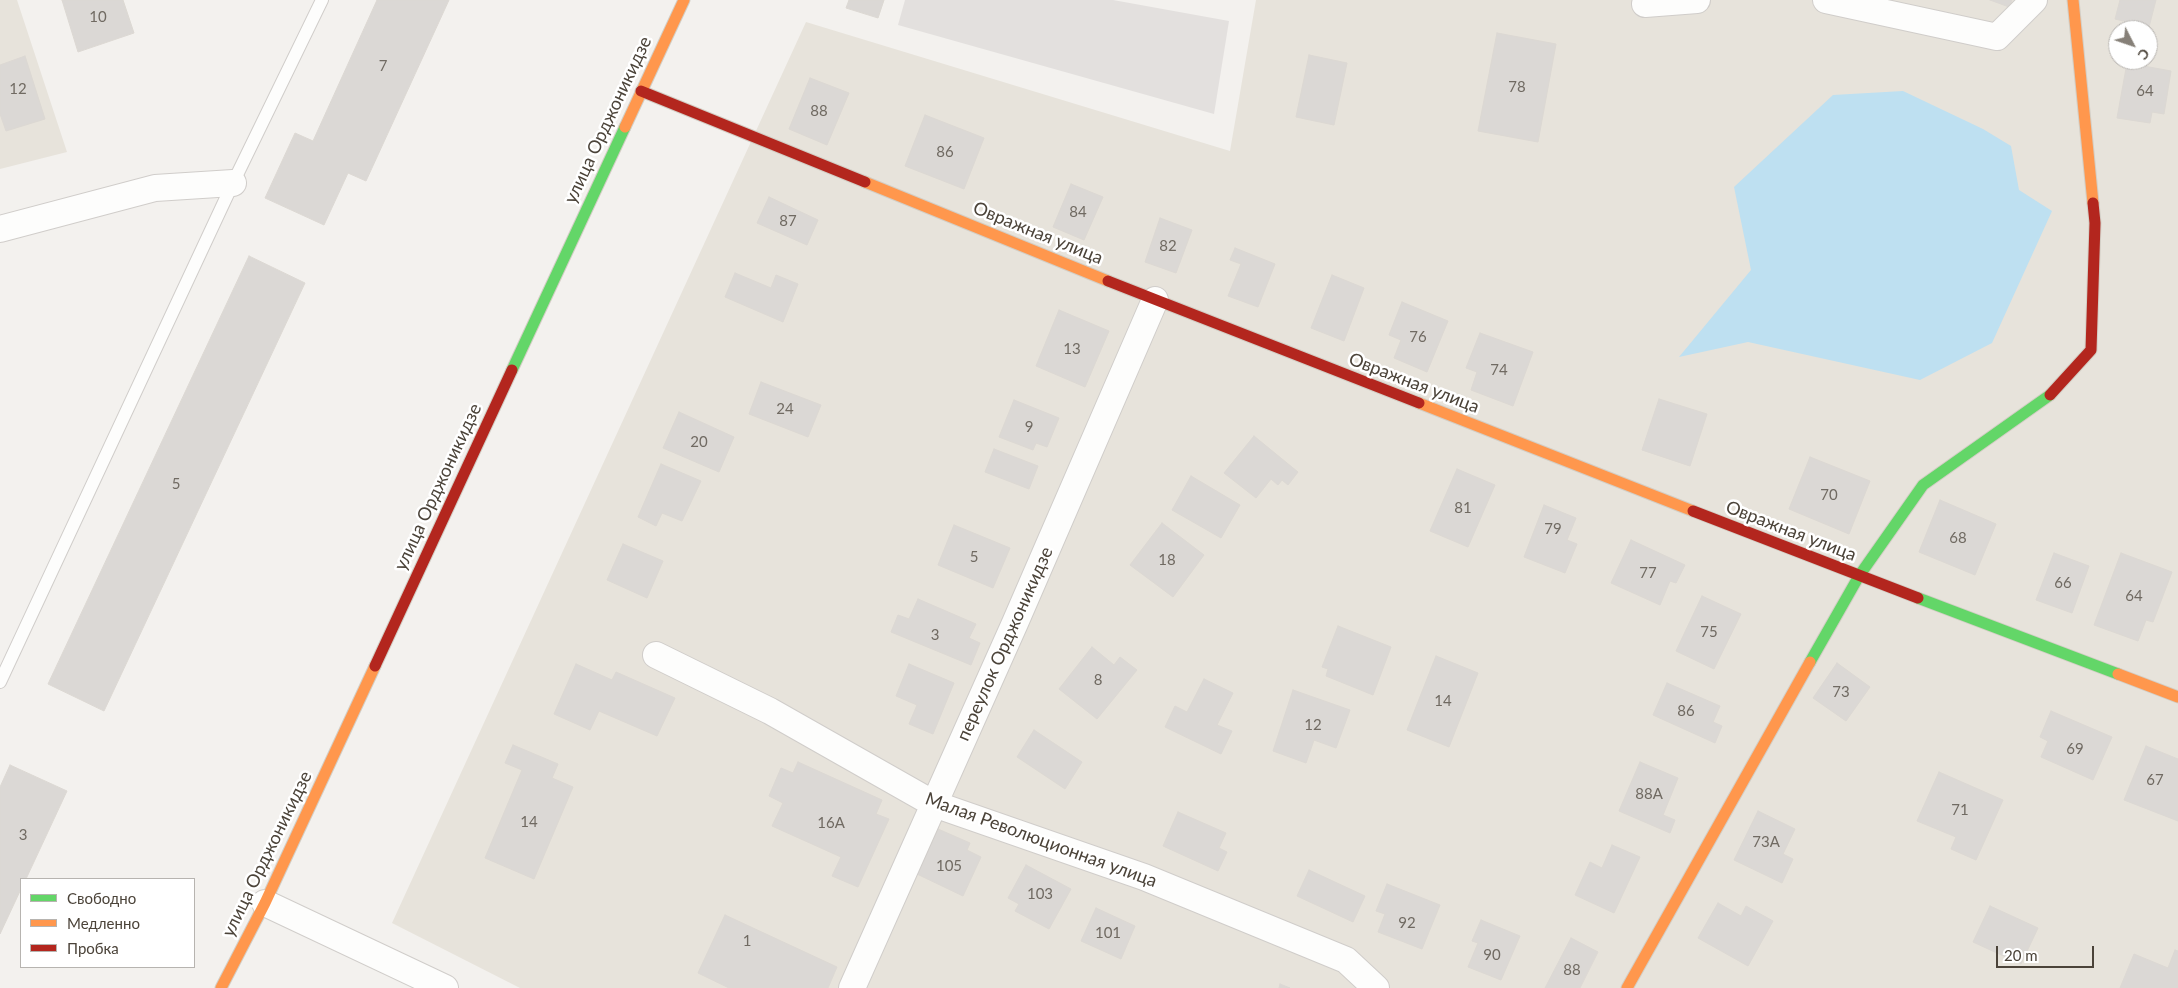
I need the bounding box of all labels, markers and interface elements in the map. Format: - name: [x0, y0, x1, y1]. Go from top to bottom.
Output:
- house number: 10: [89, 8, 107, 26]
- north arrow: [2108, 20, 2158, 70]
- street label: улица Орджоникидзе: [560, 33, 656, 207]
- text: С: [2134, 45, 2153, 64]
- house number: 7: [379, 57, 387, 75]
- house number: 78: [1508, 78, 1526, 96]
- house number: 12: [9, 80, 27, 98]
- house number: 64: [2136, 82, 2154, 100]
- house number: 88: [810, 102, 828, 120]
- house number: 86: [936, 143, 954, 161]
- street label: Овражная улица: [970, 197, 1106, 269]
- house number: 84: [1069, 203, 1087, 221]
- house number: 87: [779, 212, 797, 230]
- house number: 82: [1159, 237, 1177, 255]
- house number: 76: [1409, 328, 1427, 346]
- house number: 13: [1063, 340, 1081, 358]
- street label: Овражная улица: [1346, 348, 1482, 418]
- house number: 74: [1490, 361, 1508, 379]
- street label: улица Орджоникидзе: [390, 400, 486, 574]
- house number: 24: [776, 400, 794, 418]
- house number: 9: [1025, 418, 1033, 436]
- house number: 20: [690, 433, 708, 451]
- house number: 5: [172, 475, 180, 493]
- house number: 70: [1820, 486, 1838, 504]
- street label: Овражная улица: [1723, 496, 1859, 566]
- house number: 81: [1454, 499, 1472, 517]
- house number: 79: [1544, 520, 1562, 538]
- house number: 68: [1949, 529, 1967, 547]
- street label: переулок Орджоникидзе: [952, 544, 1058, 744]
- house number: 5: [970, 548, 978, 566]
- house number: 18: [1158, 551, 1176, 569]
- house number: 77: [1639, 564, 1657, 582]
- house number: 66: [2054, 574, 2072, 592]
- house number: 64: [2125, 587, 2143, 605]
- house number: 75: [1700, 623, 1718, 641]
- house number: 3: [931, 626, 939, 644]
- house number: 8: [1094, 671, 1102, 689]
- house number: 73: [1832, 683, 1850, 701]
- house number: 14: [1434, 692, 1452, 710]
- house number: 86: [1677, 702, 1695, 720]
- house number: 12: [1304, 716, 1322, 734]
- house number: 69: [2066, 740, 2084, 758]
- street label: улица Орджоникидзе: [217, 768, 317, 940]
- house number: 67: [2146, 771, 2164, 789]
- house number: 88А: [1635, 785, 1663, 803]
- street label: Малая Революционная улица: [922, 788, 1160, 892]
- house number: 71: [1951, 801, 1969, 819]
- house number: 14: [520, 813, 538, 831]
- house number: 16А: [817, 814, 845, 832]
- house number: 3: [19, 826, 27, 844]
- house number: 73А: [1752, 833, 1780, 851]
- house number: 105: [936, 857, 962, 875]
- legend: [20, 878, 195, 968]
- house number: 103: [1027, 885, 1053, 903]
- text: Свободно: [67, 889, 136, 907]
- text: Медленно: [67, 914, 140, 932]
- house number: 92: [1398, 914, 1416, 932]
- house number: 101: [1095, 924, 1121, 942]
- house number: 1: [743, 932, 751, 950]
- scale bar: [1998, 936, 2096, 968]
- text: Пробка: [67, 939, 119, 957]
- house number: 90: [1483, 946, 1501, 964]
- text: 20 m: [2004, 946, 2038, 964]
- house number: 88: [1563, 961, 1581, 979]

